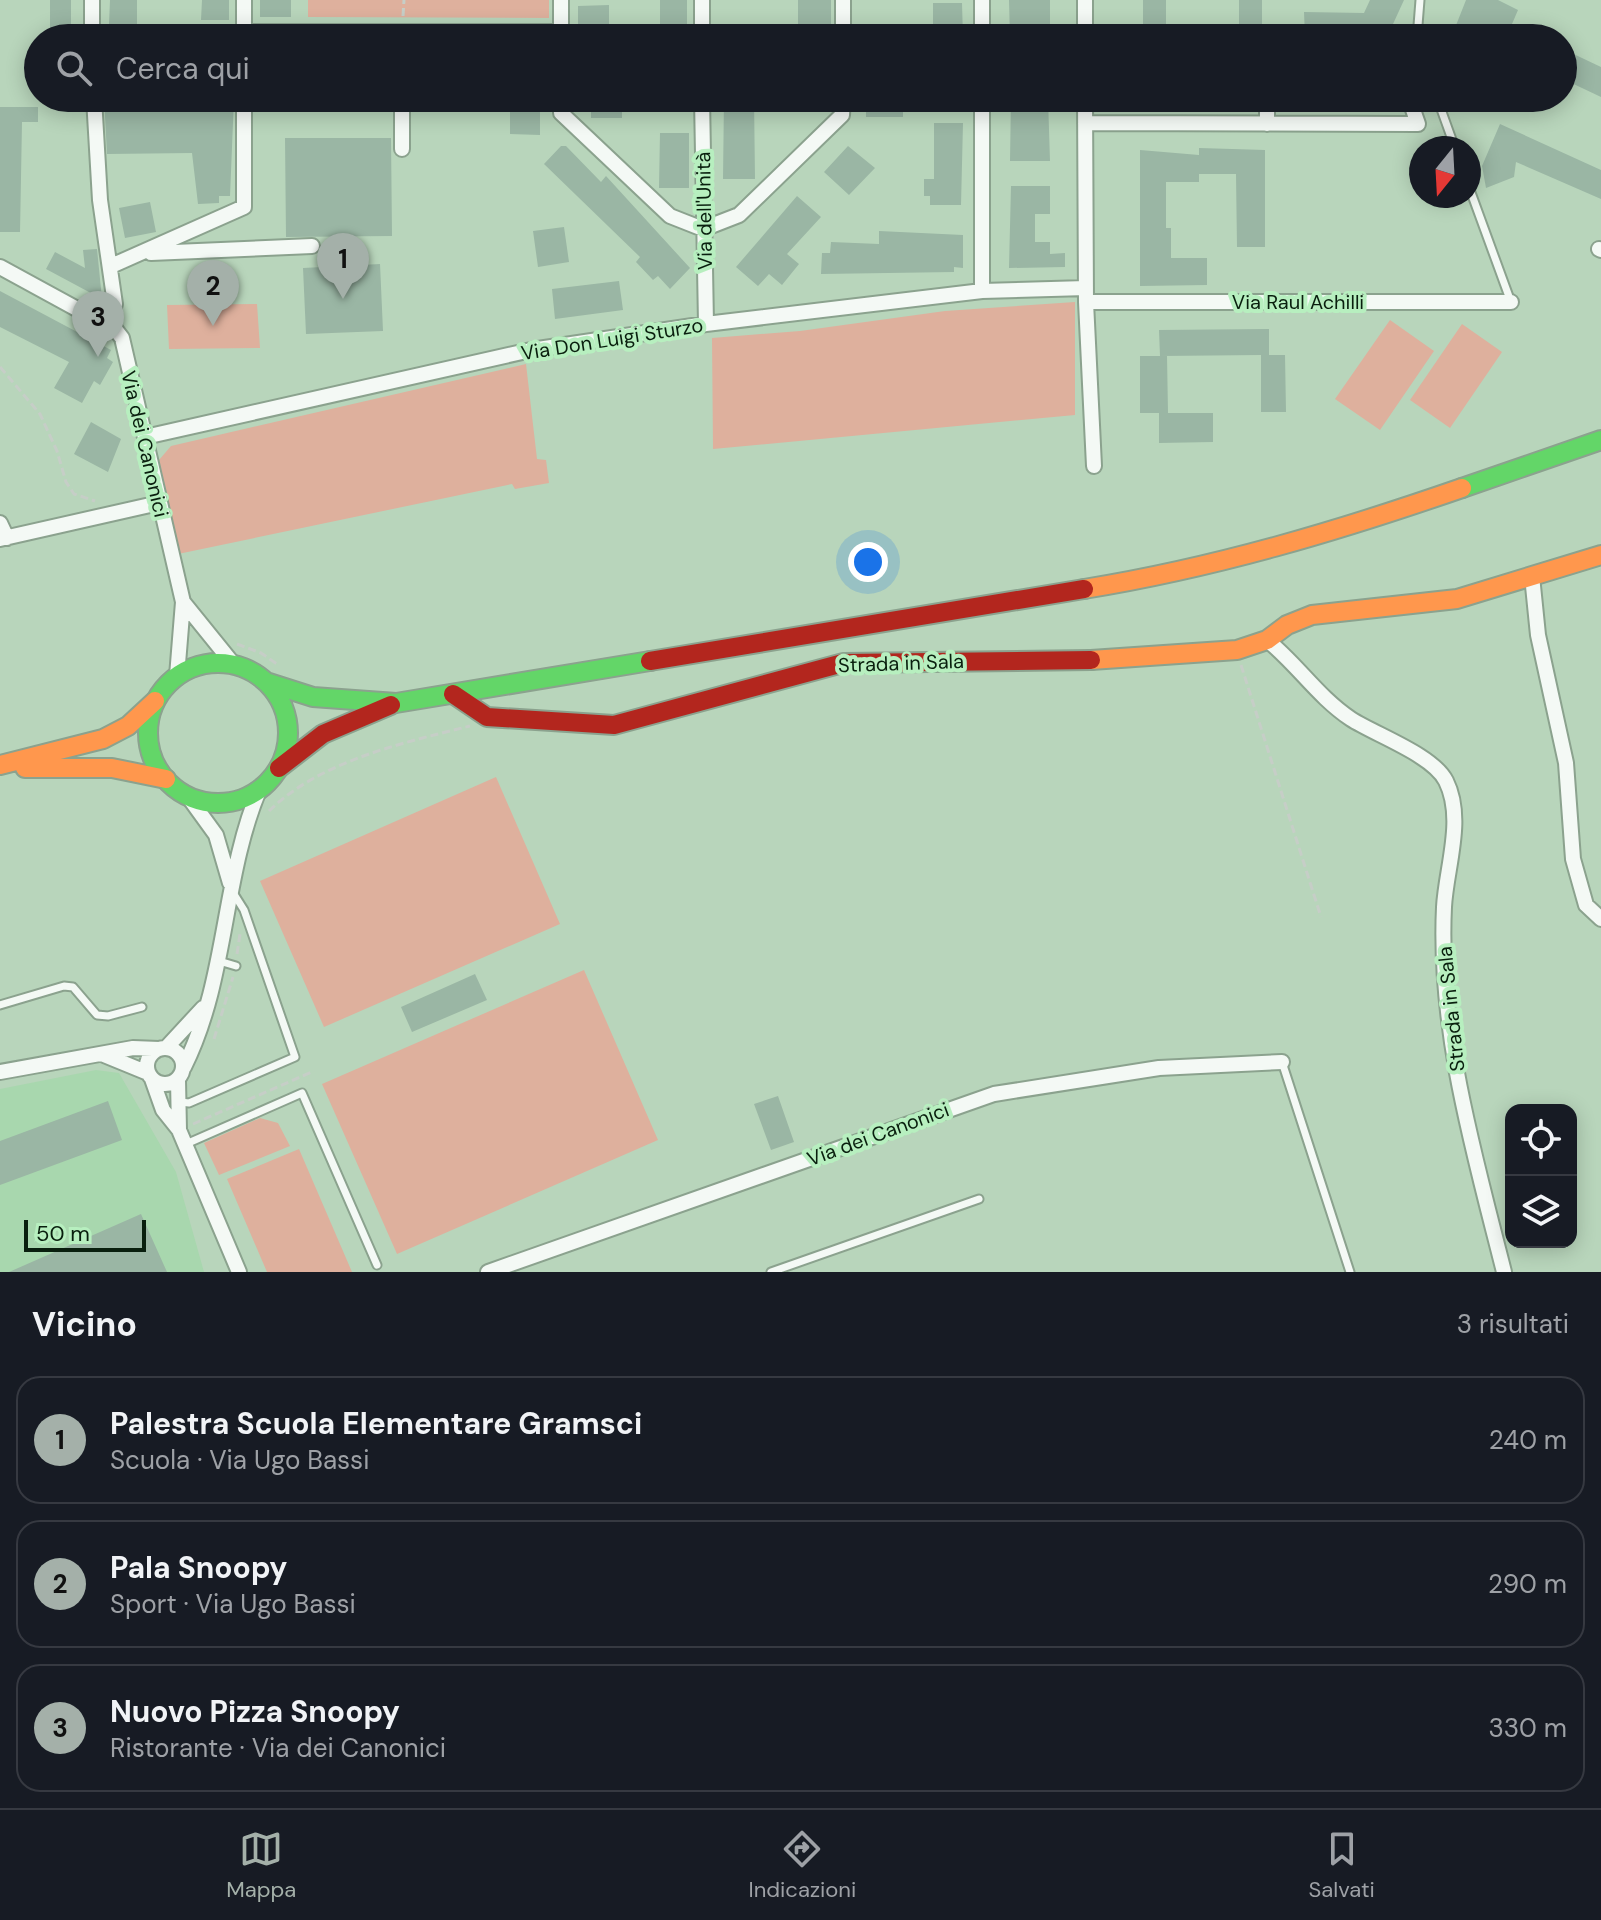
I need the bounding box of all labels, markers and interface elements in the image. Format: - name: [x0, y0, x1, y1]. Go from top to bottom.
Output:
- search box: [24, 24, 1577, 112]
- icon: search: [52, 46, 96, 90]
- text: Cerca qui: [116, 49, 250, 88]
- north arrow: [1409, 136, 1481, 208]
- street label: Via dell'Unità: [690, 152, 718, 270]
- pin: 1: [317, 233, 369, 299]
- pin: 2: [187, 260, 239, 326]
- street label: Via Raul Achilli: [1232, 289, 1364, 315]
- pin: 3: [72, 291, 124, 357]
- street label: Via Don Luigi Sturzo: [519, 312, 705, 366]
- street label: Via dei Canonici: [116, 368, 174, 520]
- your location: [848, 542, 888, 582]
- street label: Strada in Sala: [838, 648, 964, 678]
- street label: Strada in Sala: [1431, 945, 1471, 1073]
- street label: Via dei Canonici: [803, 1096, 953, 1172]
- map controls: [1505, 1104, 1577, 1248]
- button: locate: [1505, 1104, 1577, 1176]
- button: layers: [1505, 1176, 1577, 1248]
- scale bar: [24, 1216, 146, 1252]
- text: 50 m: [36, 1219, 90, 1248]
- text: Vicino: [32, 1302, 137, 1347]
- text: 3 risultati: [1457, 1307, 1569, 1341]
- text: Palestra Scuola Elementare Gramsci: [110, 1404, 642, 1443]
- text: 1: [55, 1423, 65, 1457]
- text: 240 m: [1489, 1423, 1567, 1457]
- text: Scuola · Via Ugo Bassi: [110, 1443, 369, 1477]
- text: Pala Snoopy: [110, 1548, 287, 1587]
- text: 2: [52, 1567, 68, 1601]
- text: 290 m: [1488, 1567, 1567, 1601]
- text: Sport · Via Ugo Bassi: [110, 1587, 356, 1621]
- text: Nuovo Pizza Snoopy: [110, 1692, 400, 1731]
- text: 3: [52, 1711, 68, 1745]
- text: 330 m: [1488, 1711, 1567, 1745]
- text: Ristorante · Via dei Canonici: [110, 1731, 446, 1765]
- tab: Mappa: [226, 1827, 296, 1904]
- tab: Indicazioni: [749, 1827, 856, 1904]
- tab: Salvati: [1309, 1827, 1375, 1904]

